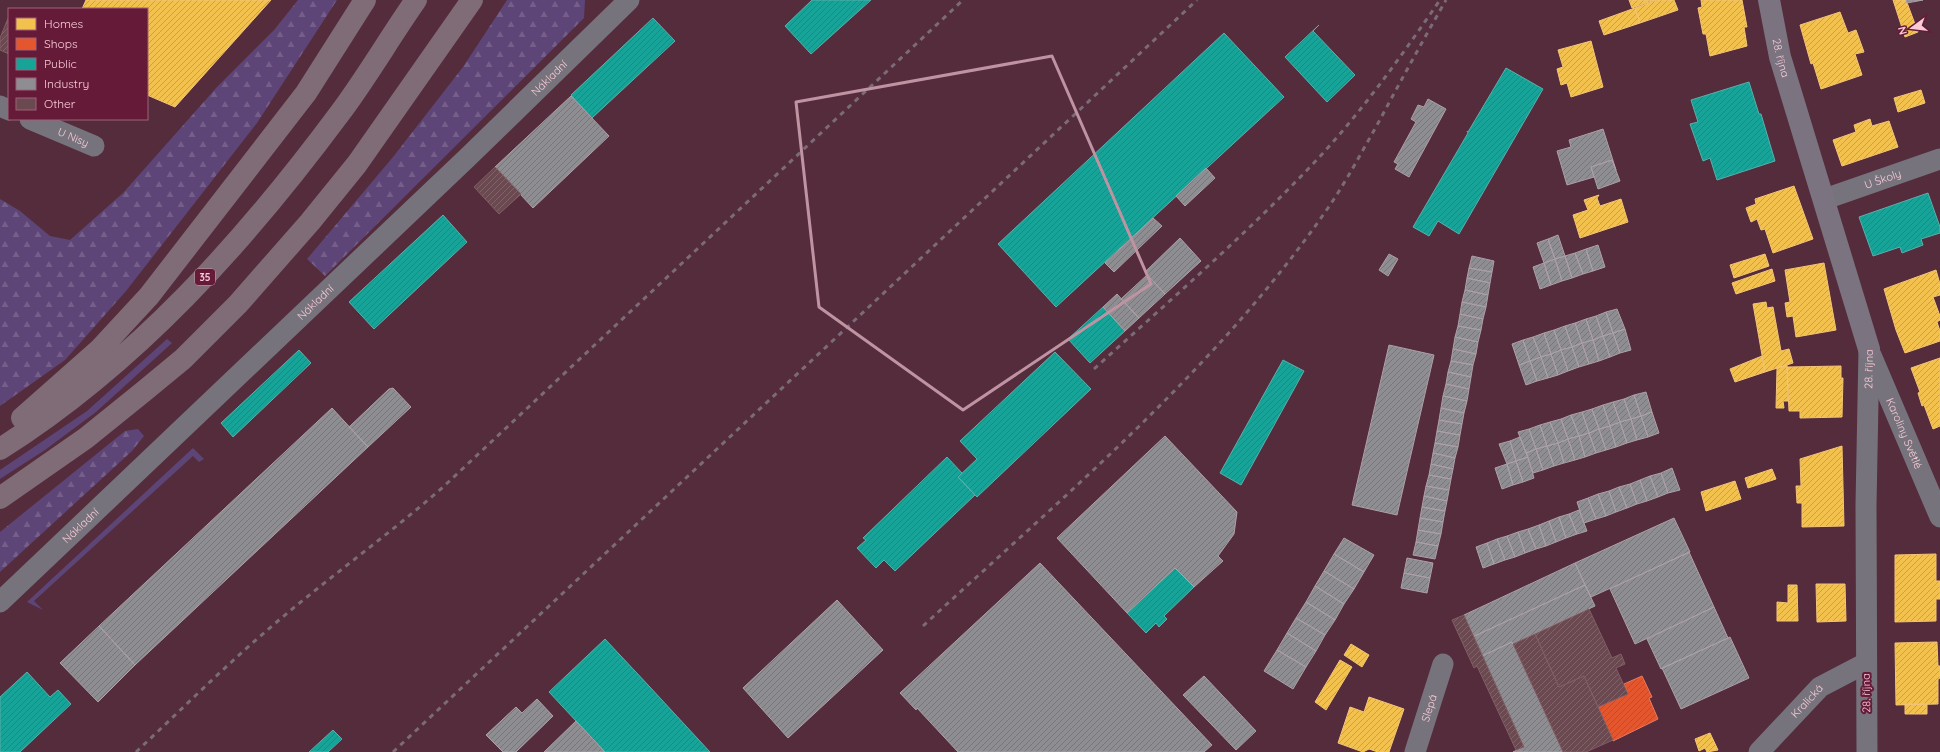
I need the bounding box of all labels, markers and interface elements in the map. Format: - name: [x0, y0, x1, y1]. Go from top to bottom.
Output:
- legend: [8, 8, 148, 120]
- north arrow: [1892, 8, 1932, 48]
- text: Homes: [44, 16, 84, 31]
- text: N: [1895, 25, 1910, 36]
- text: Shops: [44, 36, 78, 51]
- street label: 28. října: [1770, 37, 1793, 79]
- text: Public: [44, 56, 77, 71]
- street label: Nákladní: [528, 57, 571, 99]
- text: Industry: [44, 76, 89, 91]
- text: Other: [44, 96, 76, 111]
- street label: U Nisy: [56, 124, 91, 150]
- street label: U Školy: [1862, 166, 1903, 192]
- road number: 35: [195, 269, 215, 285]
- street label: Nákladní: [294, 281, 337, 323]
- street label: 28. října: [1861, 349, 1876, 389]
- street label: Karoliny Světlé: [1883, 396, 1926, 471]
- street label: Nákladní: [59, 504, 102, 546]
- street label: 28. října: [1859, 673, 1873, 713]
- street label: Kralická: [1788, 681, 1826, 721]
- street label: Slepá: [1418, 693, 1440, 724]

